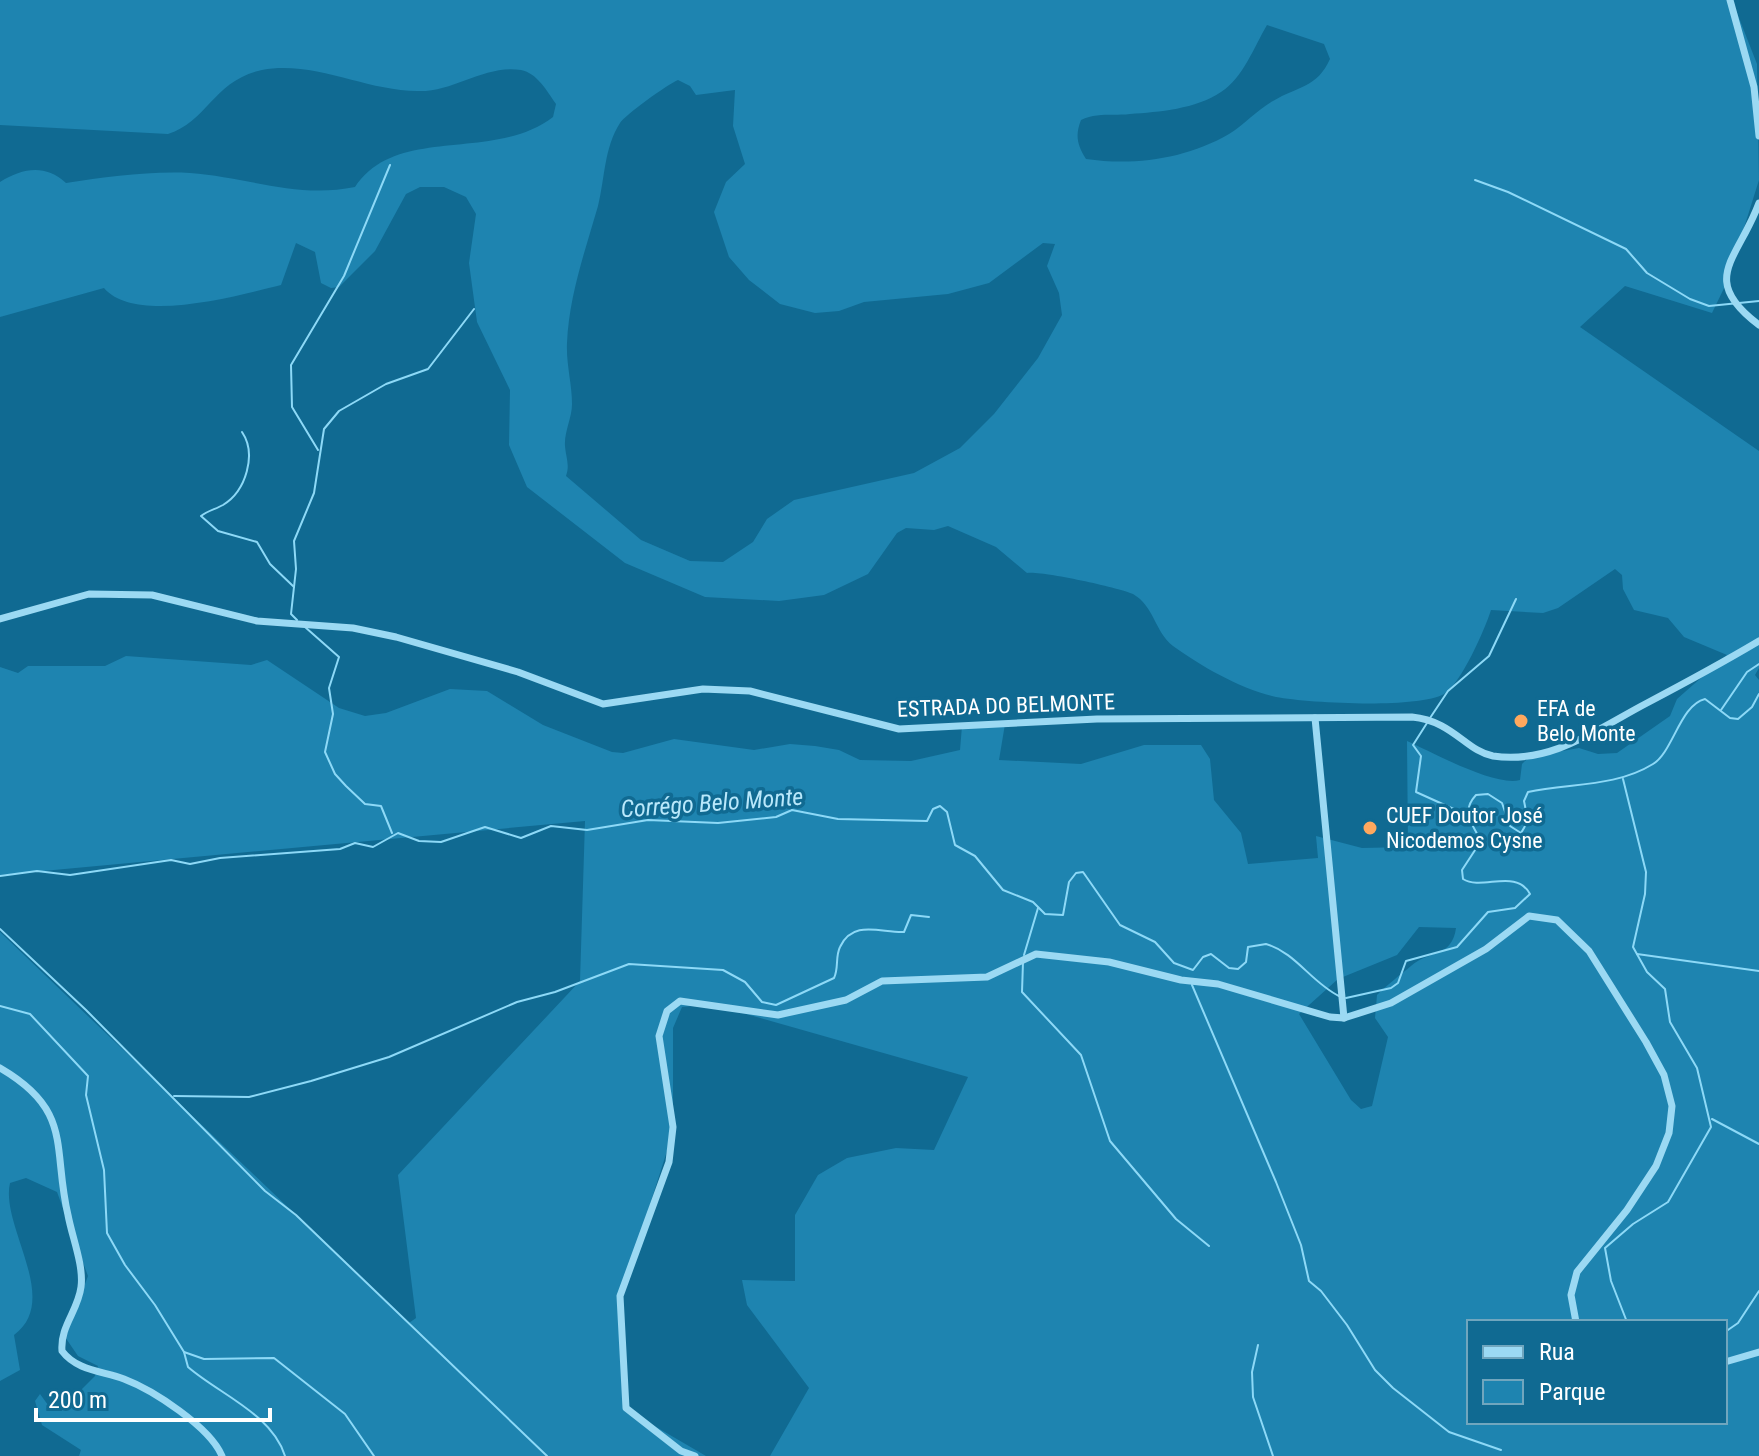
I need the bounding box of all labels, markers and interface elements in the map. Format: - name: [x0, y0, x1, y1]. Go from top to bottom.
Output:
- street label: ESTRADA DO BELMONTE: [897, 689, 1115, 722]
- place label: EFA de Belo Monte: [1537, 696, 1636, 746]
- marker: EFA de Belo Monte: [1512, 712, 1530, 730]
- water label: Corrégo Belo Monte: [620, 783, 804, 823]
- place label: CUEF Doutor José Nicodemos Cysne: [1386, 803, 1543, 853]
- marker: CUEF Doutor José Nicodemos Cysne: [1361, 819, 1379, 837]
- legend: [1467, 1320, 1727, 1424]
- text: Rua: [1539, 1338, 1575, 1366]
- scale bar: [36, 1372, 270, 1422]
- text: Parque: [1539, 1378, 1606, 1406]
- text: 200 m: [48, 1386, 107, 1414]

